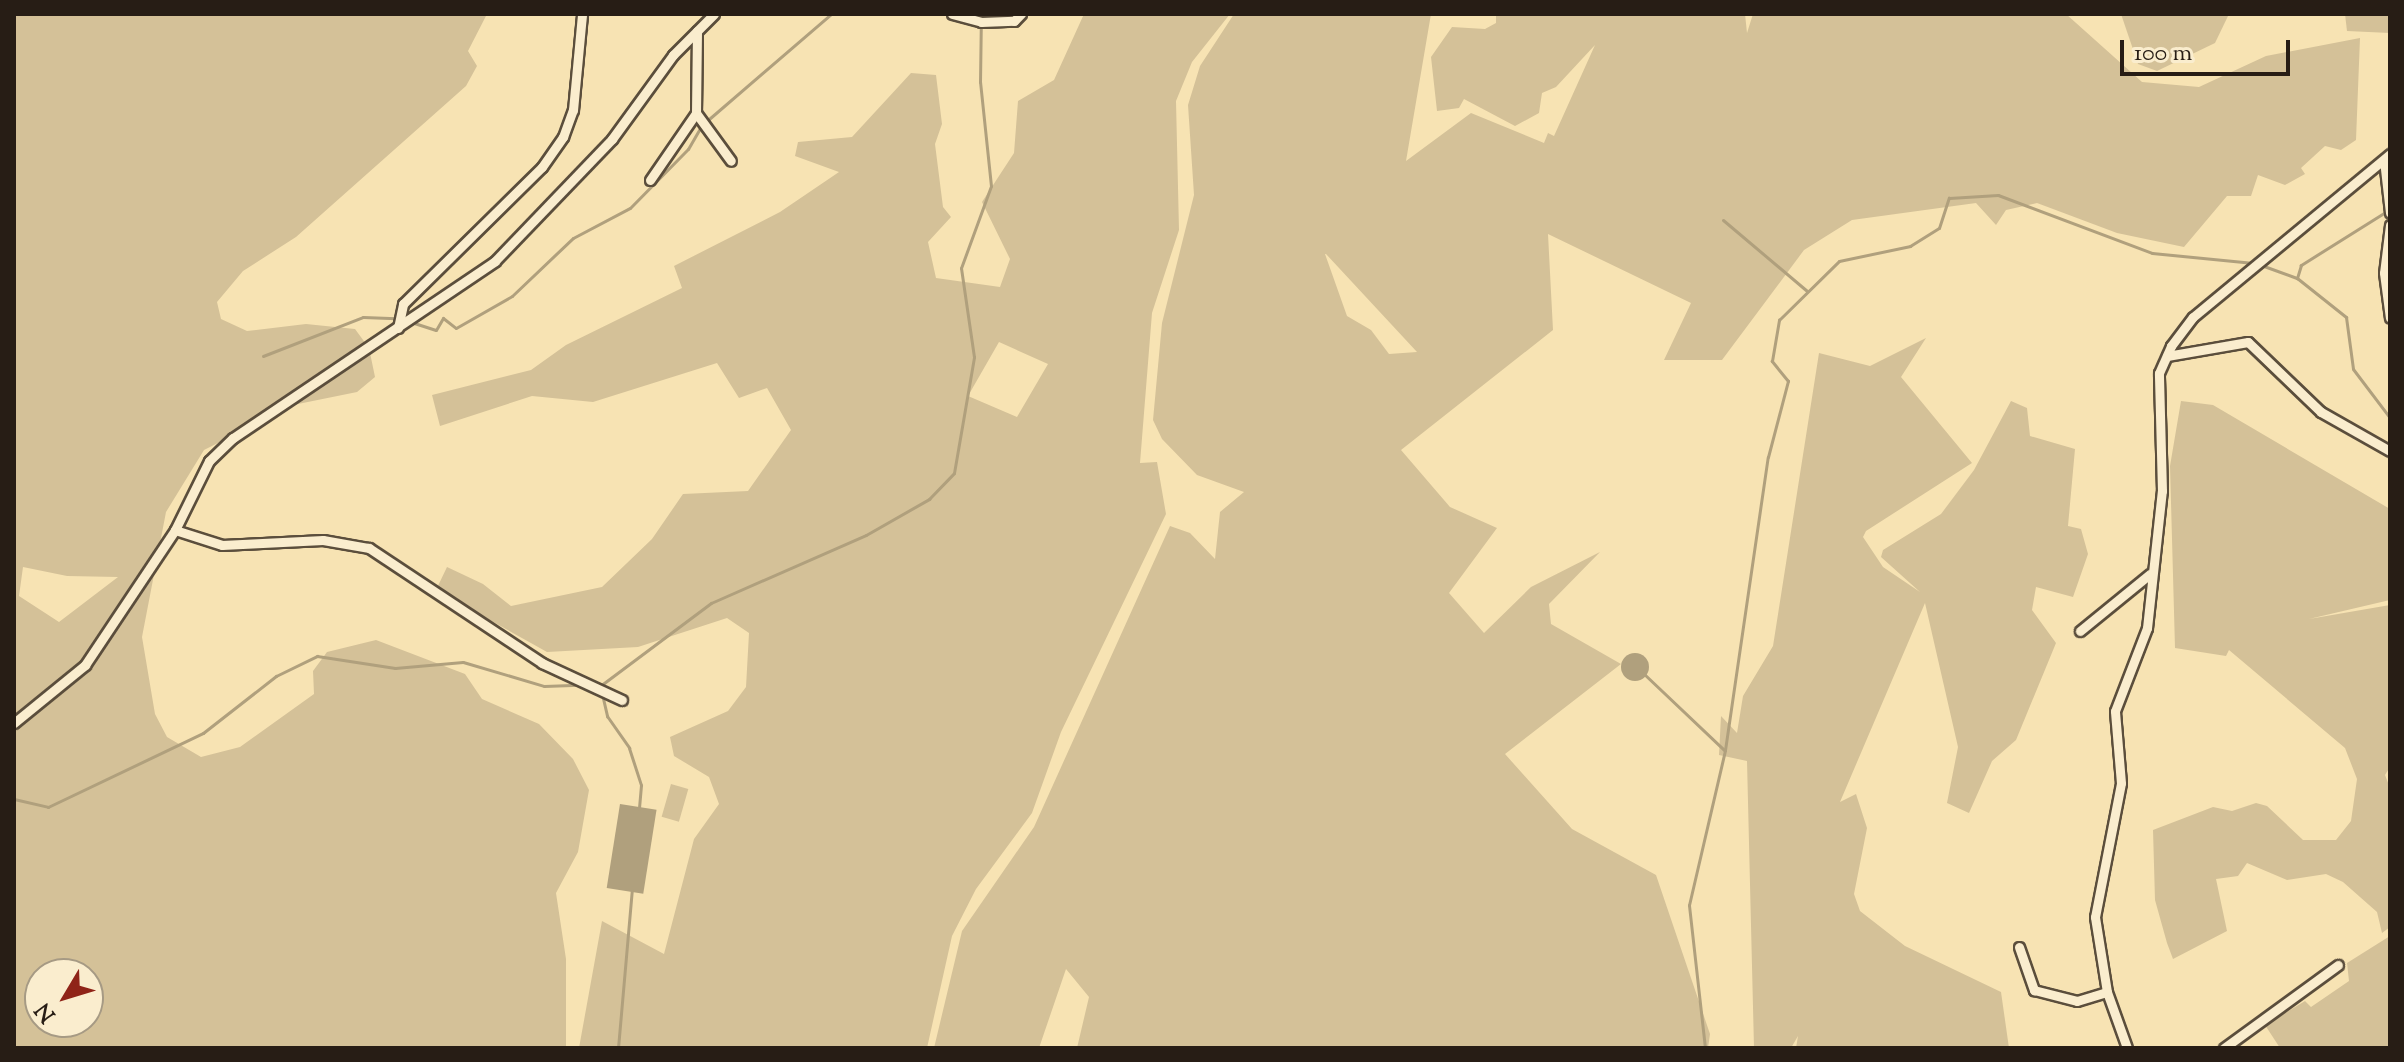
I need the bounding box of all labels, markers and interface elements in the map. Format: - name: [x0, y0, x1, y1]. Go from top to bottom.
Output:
- scale bar: [2124, 24, 2294, 74]
- text: 100 m: [2134, 37, 2192, 71]
- north arrow: [24, 958, 104, 1038]
- text: N: [29, 995, 65, 1028]

